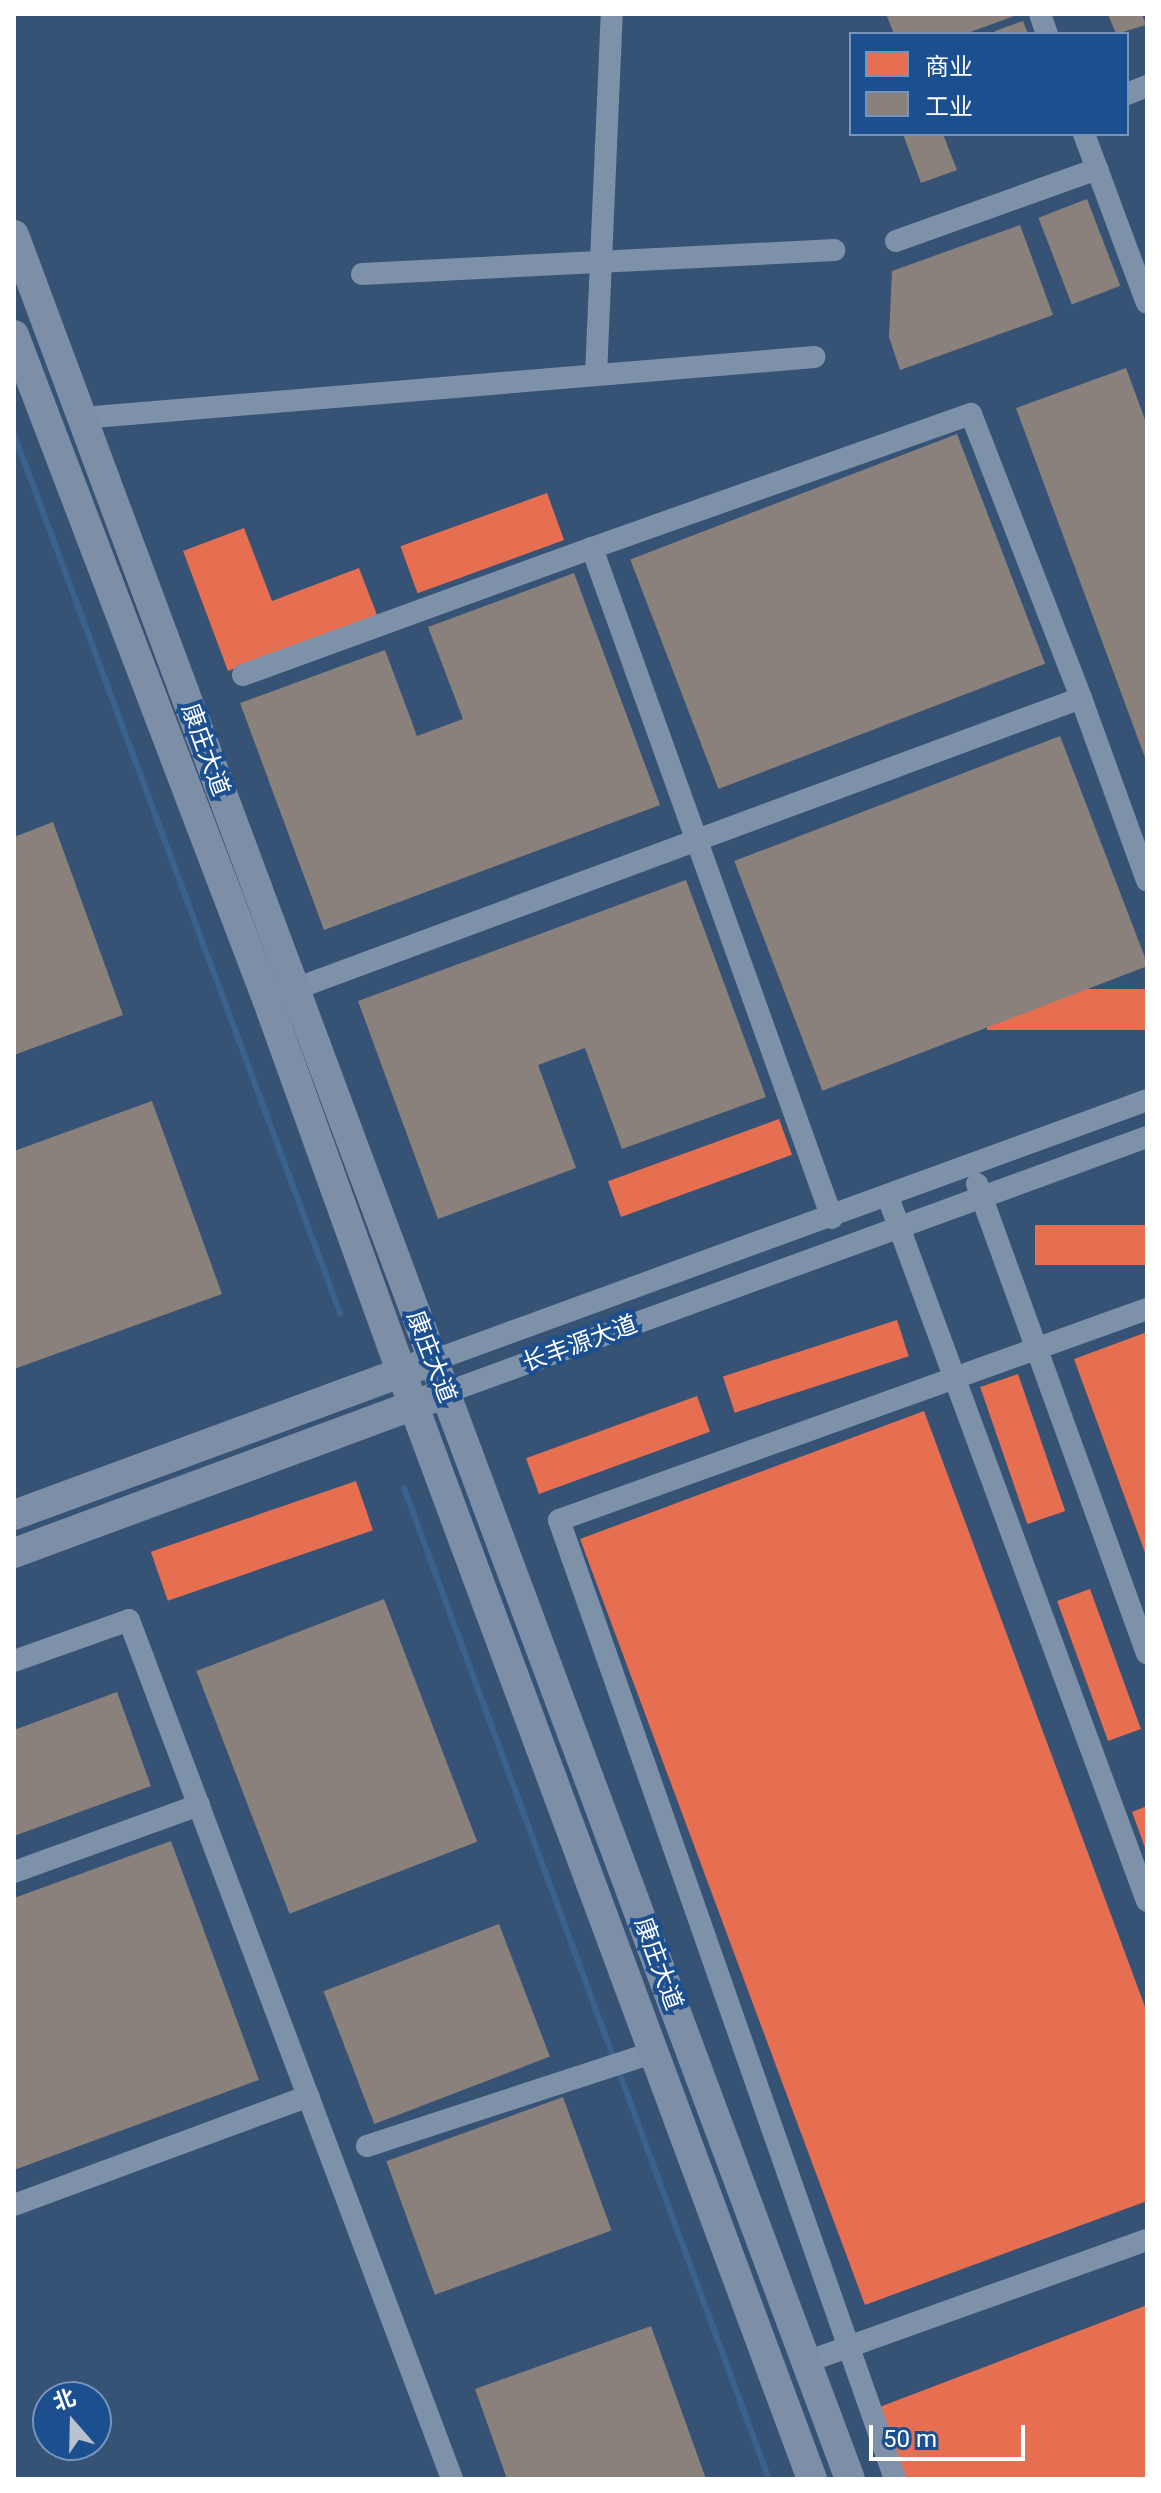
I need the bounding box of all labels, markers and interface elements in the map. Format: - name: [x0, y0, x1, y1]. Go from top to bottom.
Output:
- legend: [849, 32, 1129, 136]
- text: 商业: [925, 53, 973, 81]
- text: 工业: [925, 93, 973, 121]
- street label: 康庄大道: [175, 700, 235, 800]
- street label: 康庄大道: [400, 1307, 462, 1407]
- street label: 长丰源大道: [519, 1310, 641, 1378]
- street label: 康庄大道: [628, 1914, 688, 2014]
- north arrow: [32, 2381, 112, 2461]
- text: 北: [50, 2384, 79, 2415]
- scale bar: [873, 2409, 1029, 2459]
- text: 50 m: [883, 2425, 937, 2453]

